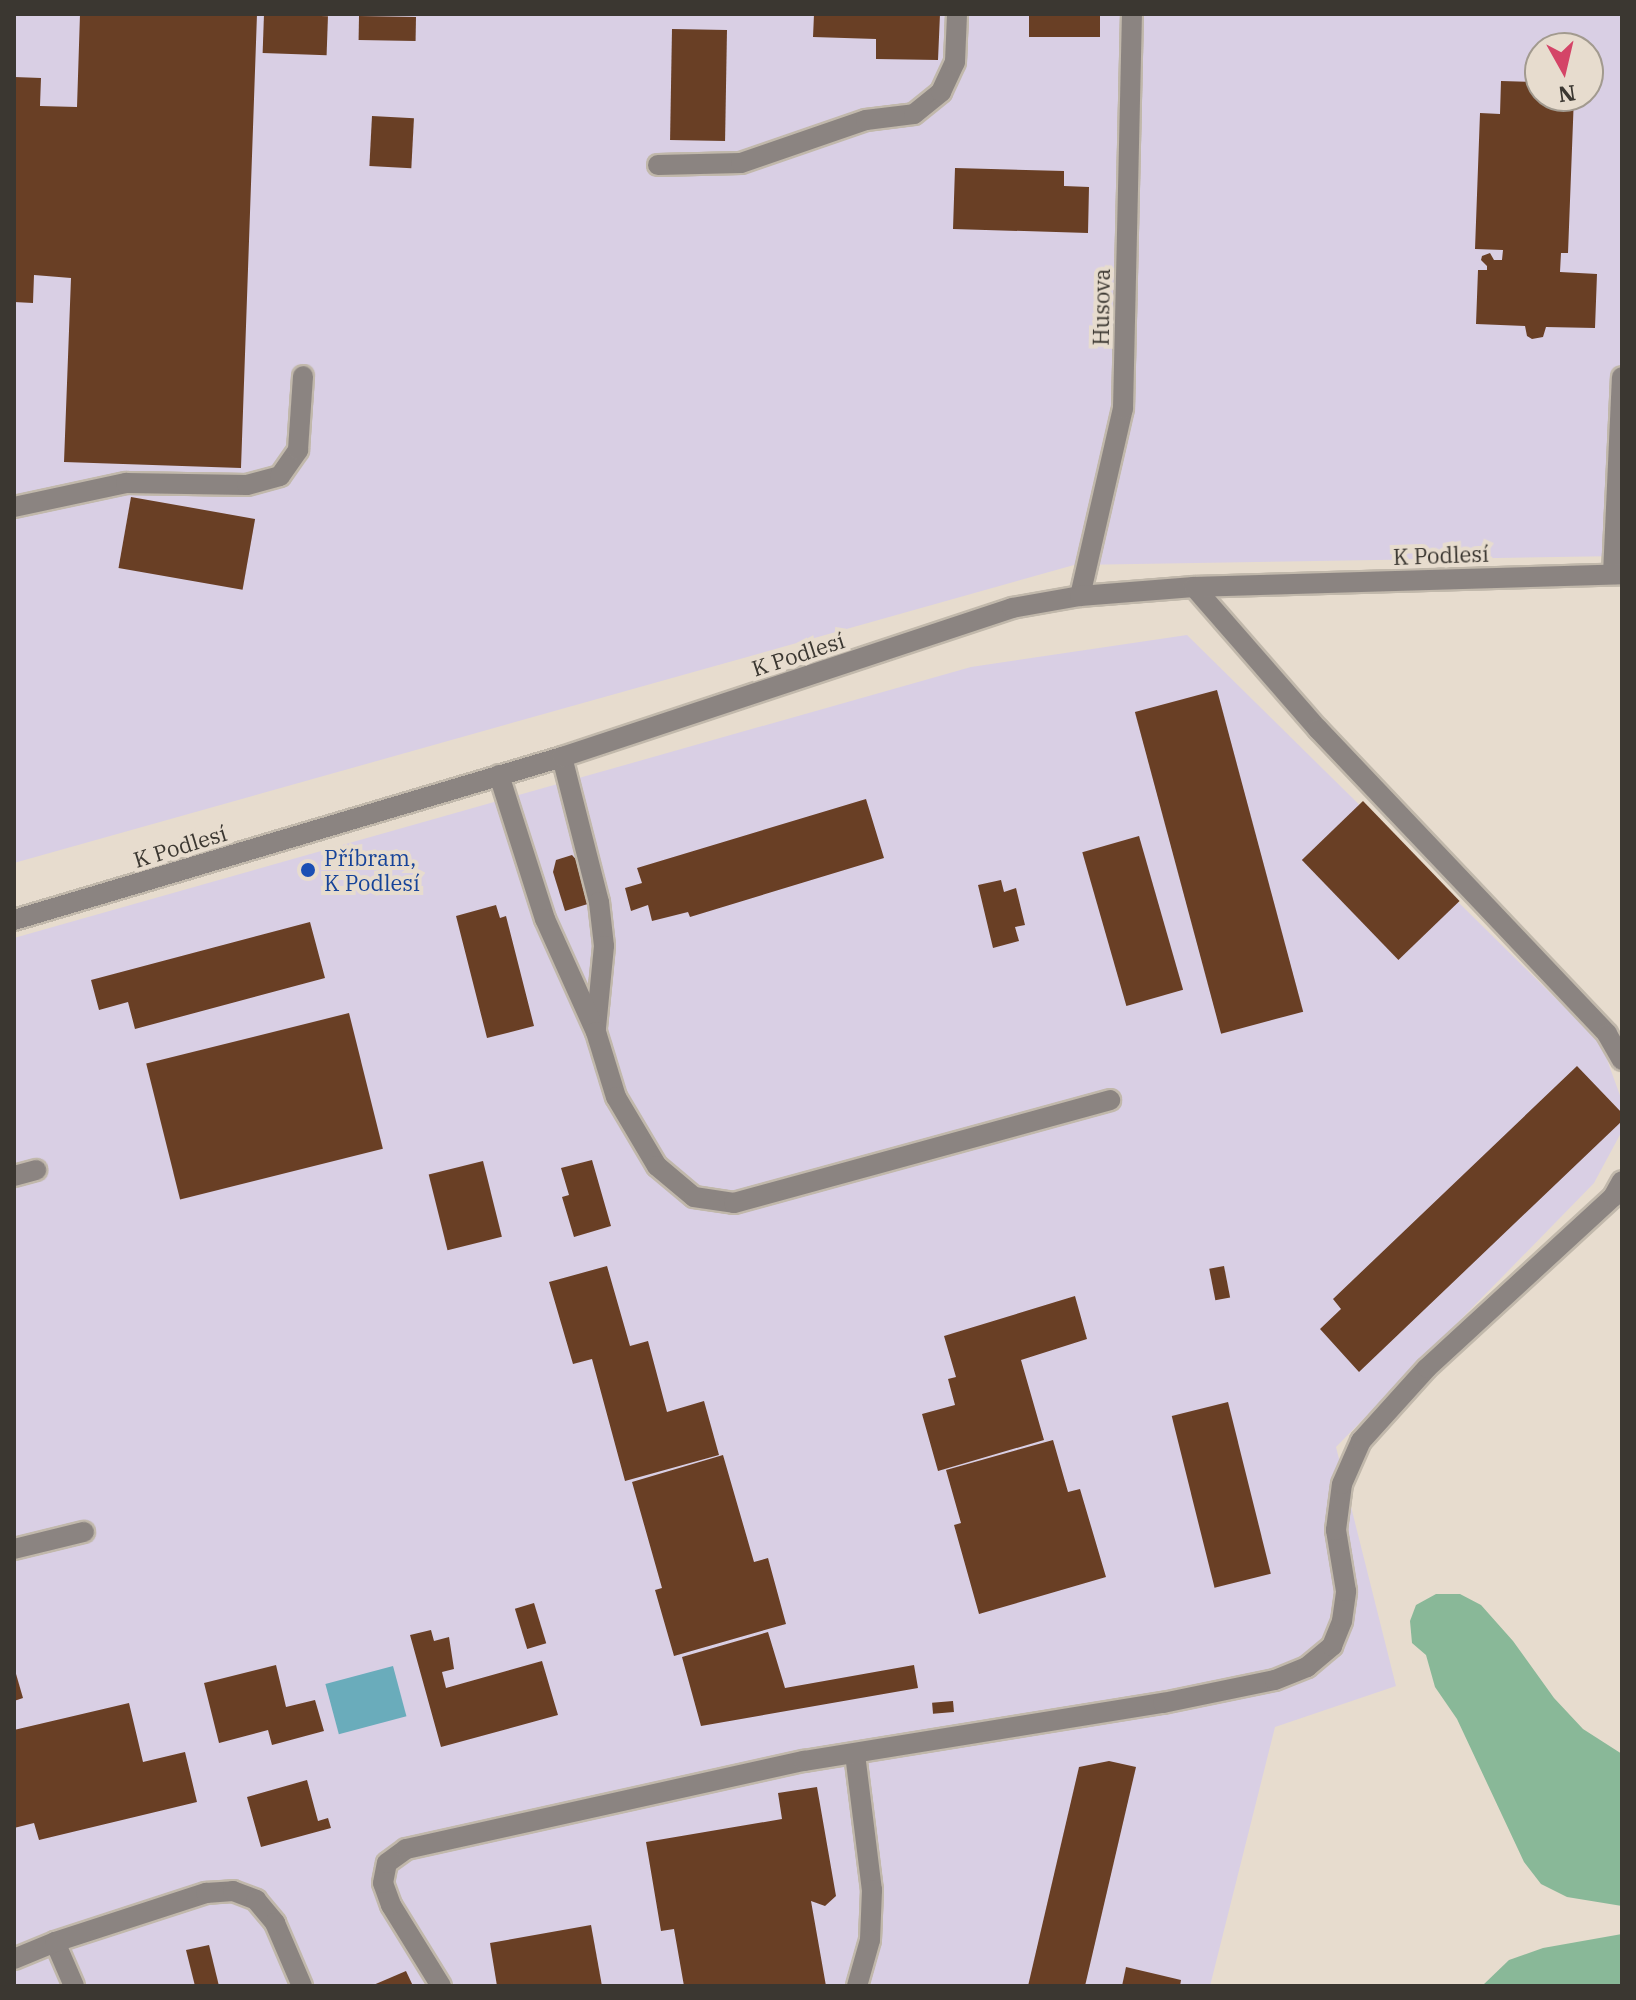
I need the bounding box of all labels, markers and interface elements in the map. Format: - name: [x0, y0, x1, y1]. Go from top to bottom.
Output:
- north arrow: [1524, 32, 1604, 112]
- text: N: [1556, 79, 1578, 110]
- street label: Husova: [1087, 268, 1115, 346]
- street label: K Podlesí: [1393, 540, 1489, 570]
- street label: K Podlesí: [748, 627, 848, 681]
- street label: K Podlesí: [130, 819, 230, 873]
- place label: Příbram, K Podlesí: [324, 844, 420, 896]
- marker: Příbram, K Podlesí: [299, 861, 317, 879]

